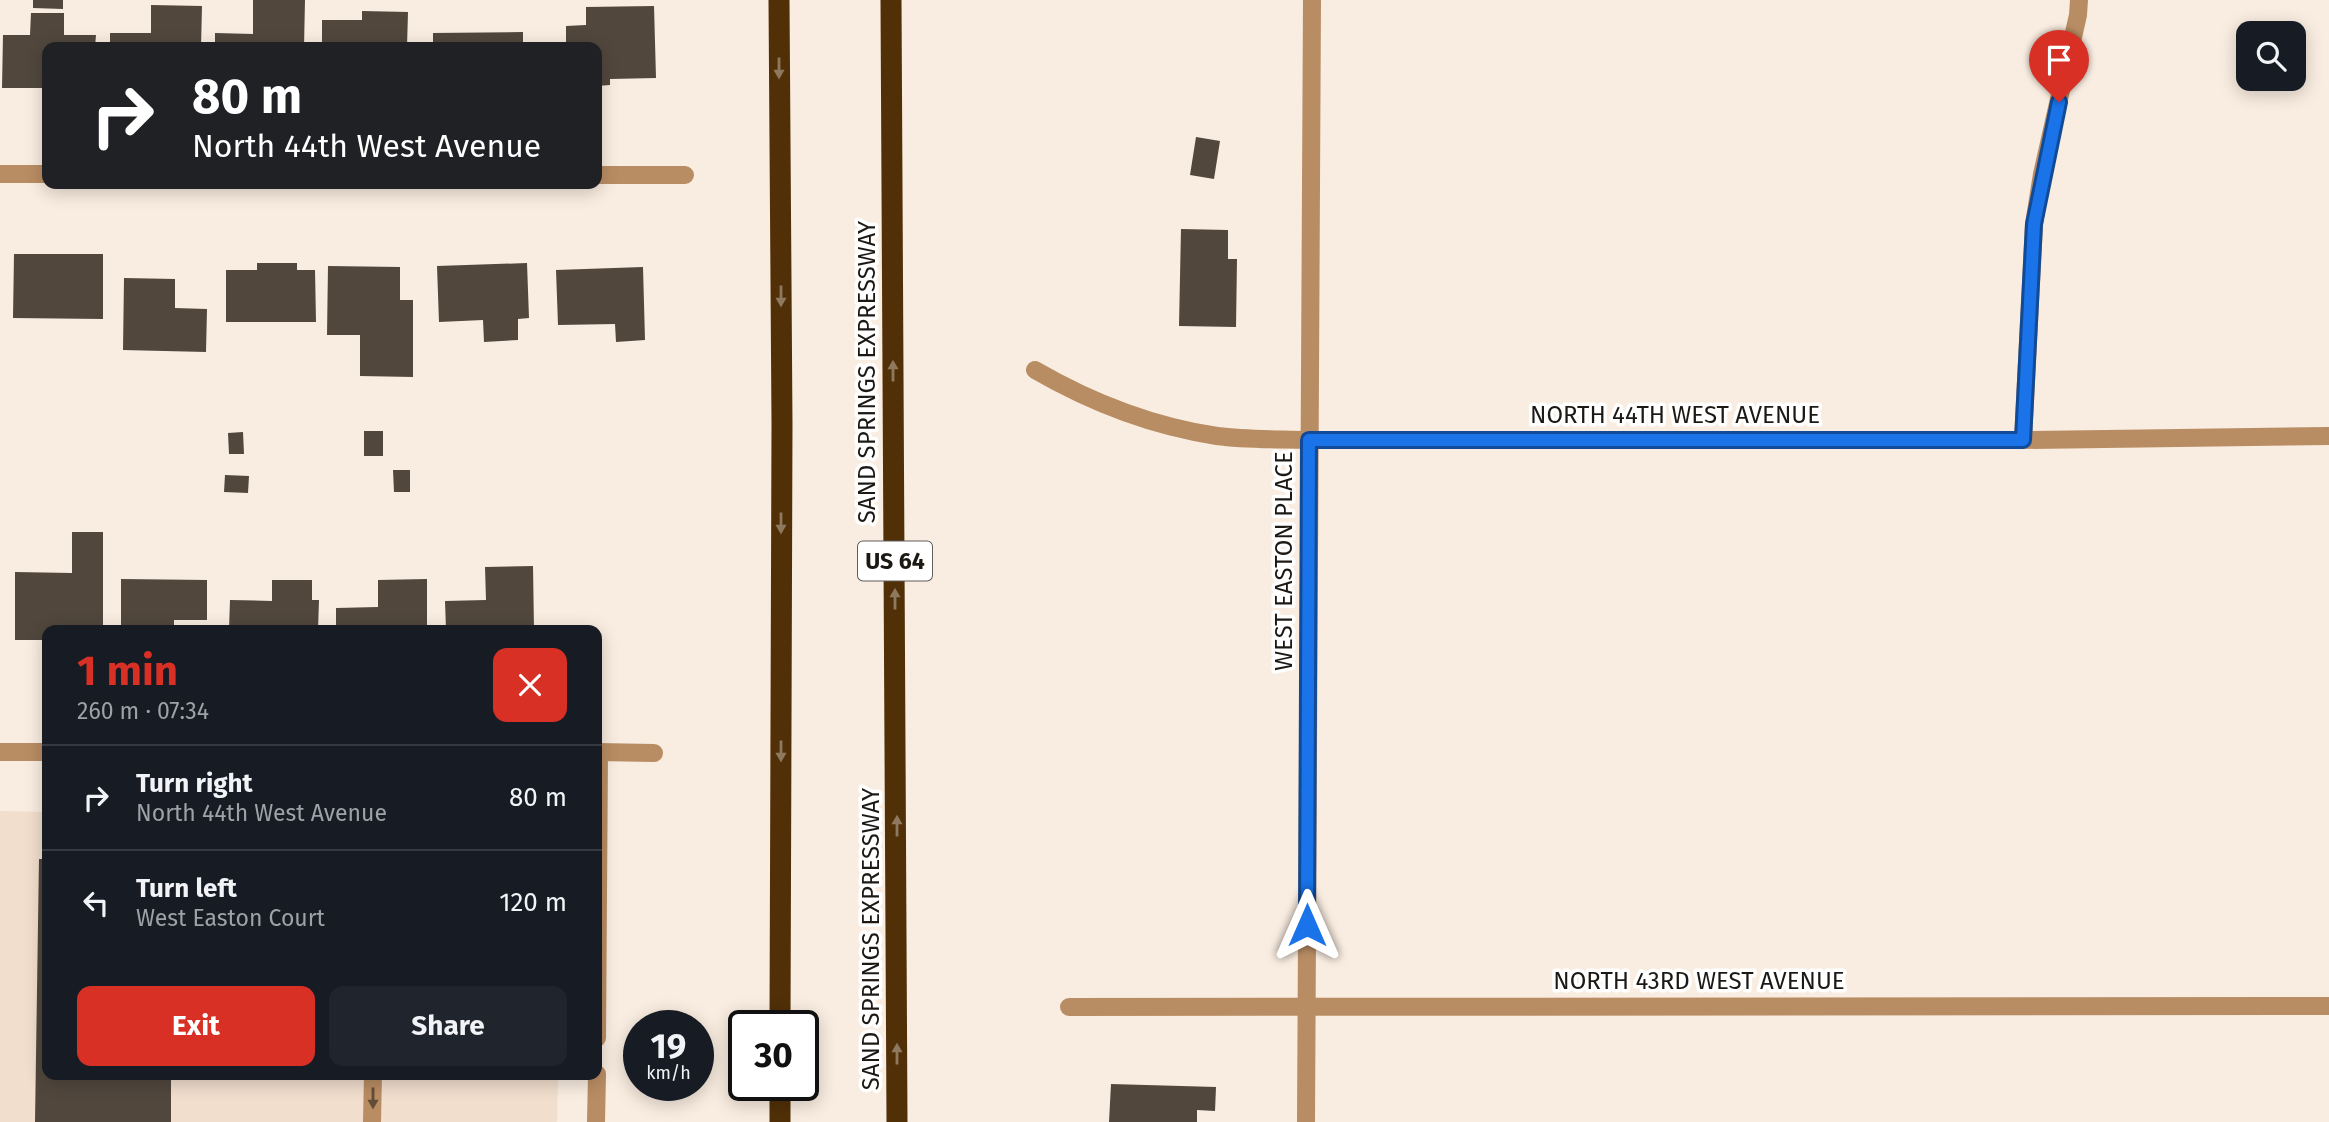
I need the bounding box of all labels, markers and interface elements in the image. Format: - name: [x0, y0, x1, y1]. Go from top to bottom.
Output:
- map controls: [2236, 21, 2306, 91]
- button: search: [2236, 21, 2306, 91]
- pin: [2029, 30, 2089, 102]
- icon: arrive: [2040, 41, 2078, 79]
- one-way arrow: [773, 57, 785, 79]
- text: 80 m: [192, 67, 302, 126]
- icon: right: [77, 70, 168, 161]
- text: North 44th West Avenue: [192, 127, 541, 165]
- street label: SAND SPRINGS EXPRESSWAY: [853, 220, 881, 523]
- one-way arrow: [775, 285, 787, 307]
- one-way arrow: [888, 360, 899, 382]
- street label: NORTH 44TH WEST AVENUE: [1530, 401, 1820, 429]
- street label: WEST EASTON PLACE: [1270, 451, 1298, 671]
- one-way arrow: [776, 512, 787, 534]
- road number: US 64: [858, 541, 932, 580]
- one-way arrow: [889, 588, 901, 610]
- text: 1 min: [77, 646, 178, 696]
- button: close: [493, 648, 567, 722]
- text: 260 m · 07:34: [77, 697, 209, 725]
- one-way arrow: [775, 740, 787, 762]
- text: Turn right: [136, 768, 253, 799]
- icon: right: [77, 779, 115, 817]
- text: 80 m: [509, 782, 567, 813]
- street label: SAND SPRINGS EXPRESSWAY: [857, 787, 885, 1090]
- text: North 44th West Avenue: [136, 799, 387, 827]
- one-way arrow: [891, 815, 903, 837]
- text: Turn left: [136, 873, 237, 904]
- icon: left: [77, 884, 115, 922]
- text: 120 m: [499, 887, 567, 918]
- position arrow: [1270, 888, 1344, 962]
- text: West Easton Court: [136, 904, 325, 932]
- street label: NORTH 43RD WEST AVENUE: [1553, 967, 1845, 995]
- button: Exit: [77, 986, 315, 1066]
- button: Share: [329, 986, 567, 1066]
- speed limit sign: 30: [728, 1010, 819, 1101]
- text: 19: [651, 1025, 686, 1067]
- one-way arrow: [891, 1043, 903, 1065]
- text: km/h: [646, 1062, 691, 1084]
- one-way arrow: [367, 1087, 378, 1109]

